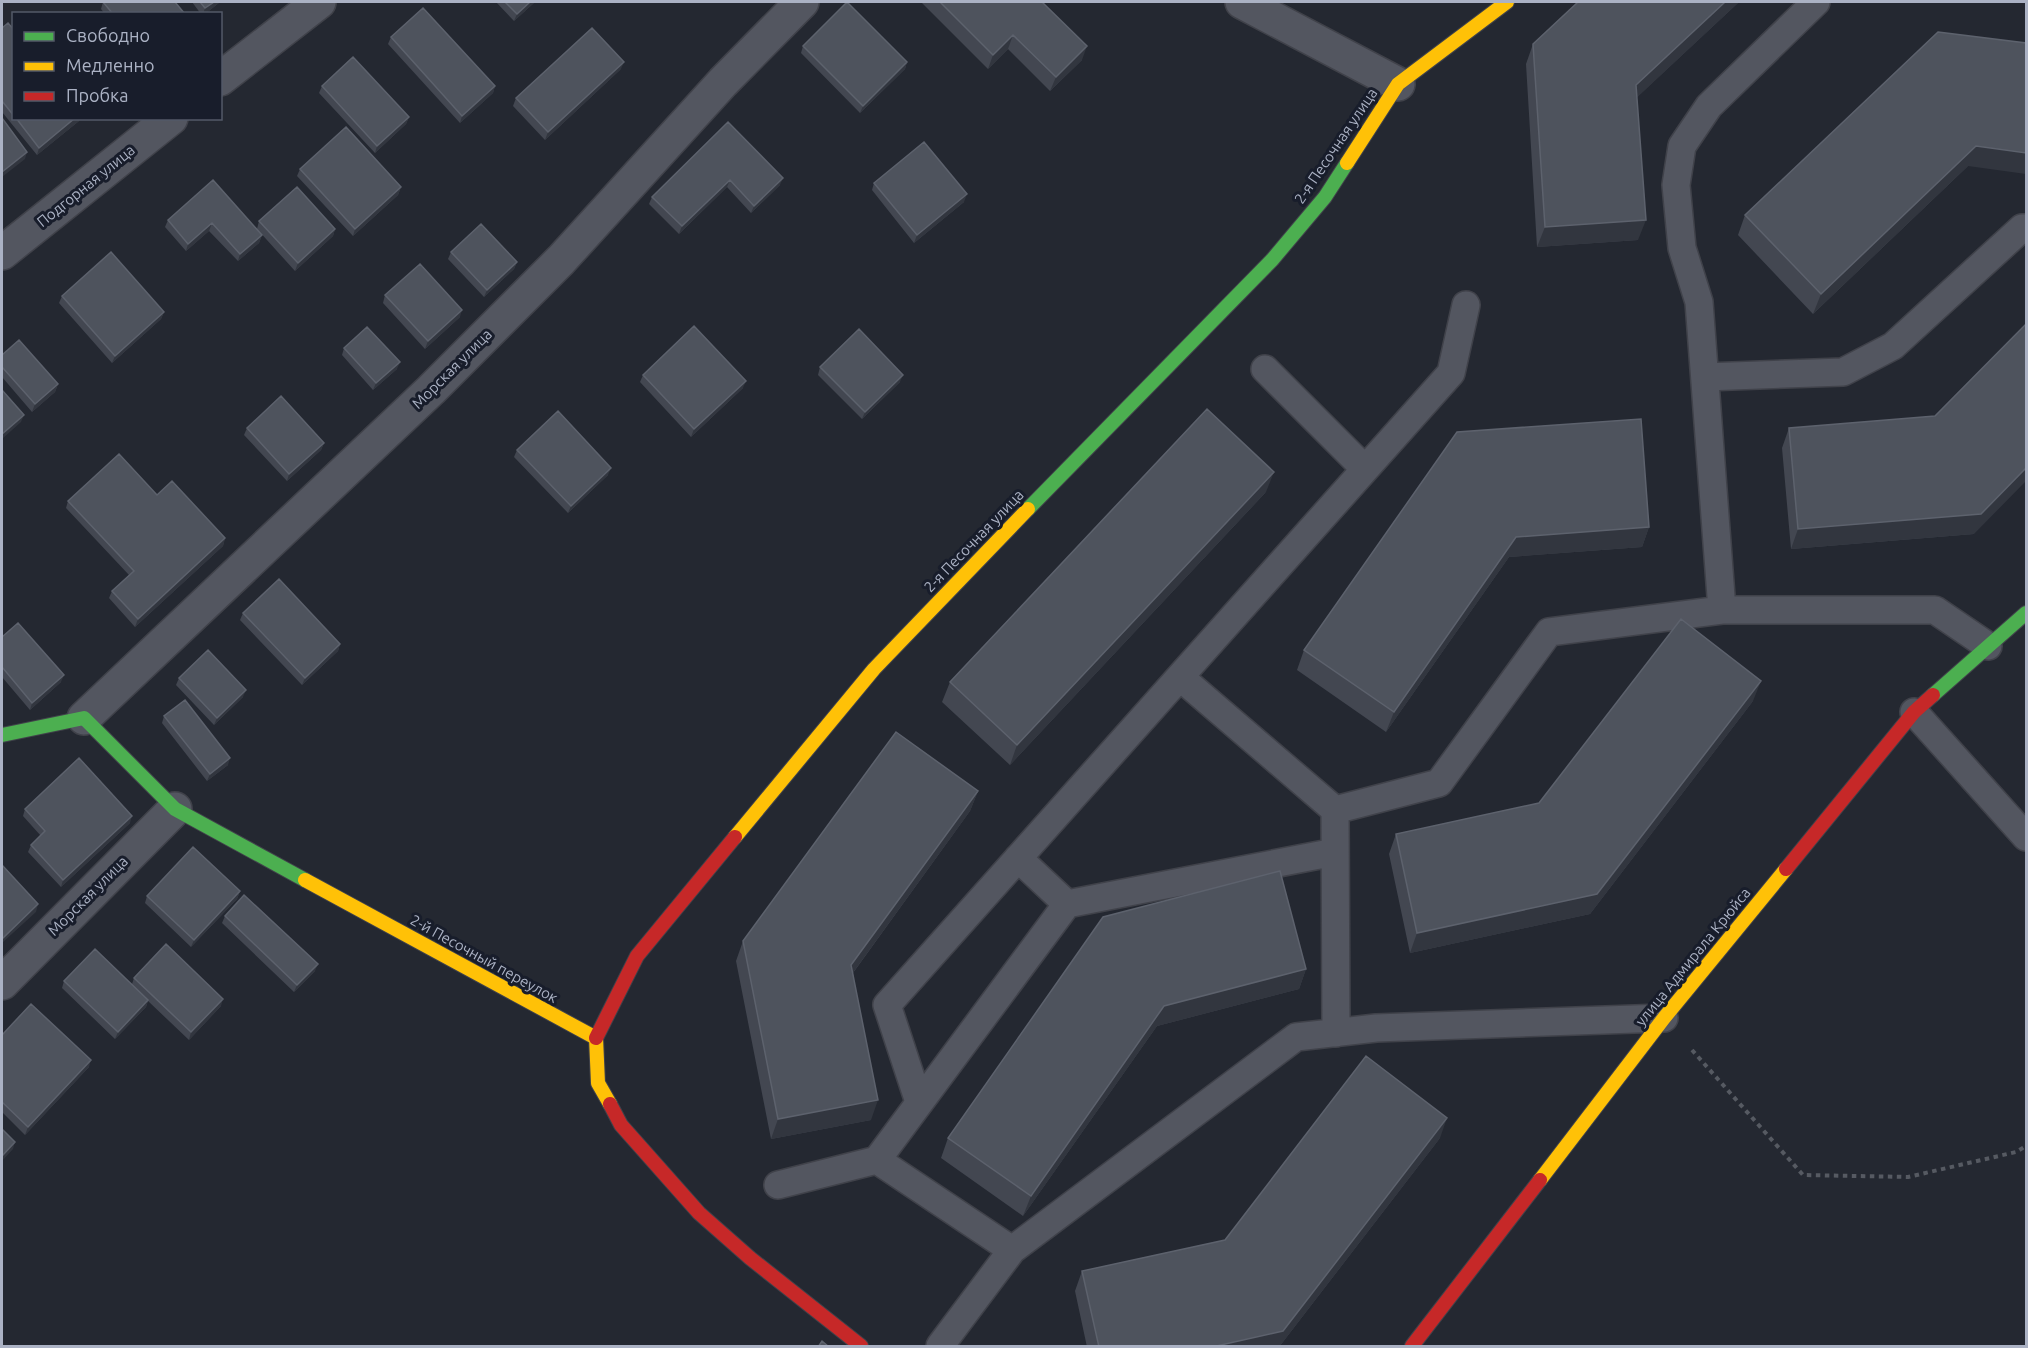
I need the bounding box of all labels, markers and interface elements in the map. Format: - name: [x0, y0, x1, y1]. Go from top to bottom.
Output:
- legend: [12, 12, 222, 120]
- text: Свободно: [66, 25, 150, 45]
- text: Медленно: [66, 55, 155, 75]
- text: Пробка: [66, 85, 129, 105]
- street label: 2-я Песочная улица: [1291, 85, 1381, 207]
- street label: Подгорная улица: [33, 141, 138, 230]
- street label: Морская улица: [408, 325, 495, 412]
- street label: 2-я Песочная улица: [920, 486, 1027, 595]
- street label: Морская улица: [44, 852, 131, 939]
- street label: улица Адмирала Крюйса: [1632, 884, 1754, 1029]
- street label: 2-й Песочный переулок: [408, 911, 561, 1006]

